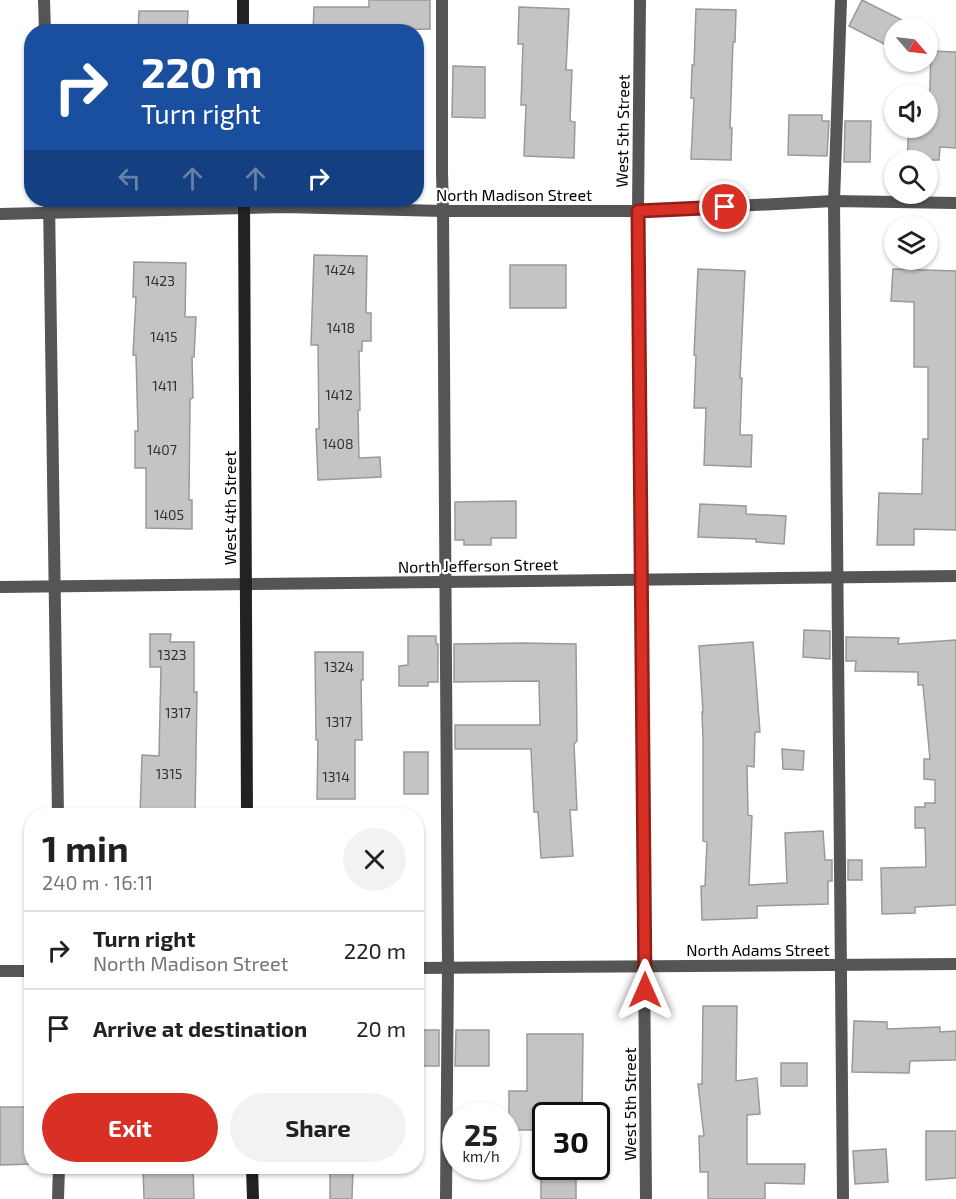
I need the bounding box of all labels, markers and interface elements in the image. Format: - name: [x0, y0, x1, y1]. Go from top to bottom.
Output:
- north arrow: [884, 18, 938, 72]
- map controls: [884, 18, 938, 270]
- text: 220 m: [141, 46, 262, 96]
- icon: right: [42, 48, 120, 126]
- street label: West 5th Street: [612, 74, 632, 188]
- button: sound: [884, 84, 938, 138]
- text: Turn right: [141, 97, 261, 129]
- button: search: [884, 150, 938, 204]
- icon: left: [113, 162, 146, 195]
- icon: ahead: [176, 162, 209, 195]
- icon: ahead: [239, 162, 272, 195]
- icon: right: [302, 162, 335, 195]
- pin: [699, 181, 750, 232]
- street label: North Madison Street: [436, 185, 592, 204]
- icon: arrive: [708, 190, 741, 223]
- button: layers: [884, 216, 938, 270]
- house number: 1424: [325, 261, 355, 278]
- house number: 1423: [145, 272, 175, 289]
- house number: 1418: [327, 319, 355, 336]
- house number: 1415: [150, 328, 178, 345]
- house number: 1411: [152, 377, 178, 394]
- house number: 1412: [325, 386, 353, 403]
- house number: 1408: [322, 435, 354, 452]
- house number: 1407: [147, 441, 177, 458]
- street label: West 4th Street: [220, 451, 239, 565]
- house number: 1405: [154, 506, 184, 523]
- street label: North Jefferson Street: [398, 554, 558, 576]
- house number: 1323: [157, 646, 187, 663]
- house number: 1324: [324, 658, 354, 675]
- house number: 1317: [165, 704, 191, 721]
- house number: 1317: [326, 713, 352, 730]
- house number: 1315: [156, 765, 182, 782]
- house number: 1314: [322, 768, 350, 785]
- text: 1 min: [42, 826, 129, 869]
- button: close: [343, 828, 406, 891]
- text: 240 m · 16:11: [42, 870, 153, 894]
- text: Turn right: [93, 925, 195, 951]
- icon: right: [42, 934, 75, 967]
- text: 220 m: [344, 937, 406, 963]
- street label: North Adams Street: [686, 940, 830, 959]
- text: North Madison Street: [93, 951, 288, 975]
- position arrow: [613, 958, 677, 1022]
- icon: arrive: [42, 1012, 75, 1045]
- text: Arrive at destination: [93, 1015, 307, 1041]
- text: 20 m: [356, 1015, 406, 1041]
- street label: West 5th Street: [620, 1047, 639, 1161]
- button: Exit: [42, 1093, 218, 1162]
- button: Share: [230, 1093, 406, 1162]
- speed limit sign: 30: [532, 1102, 610, 1180]
- text: 25: [464, 1116, 498, 1152]
- text: km/h: [462, 1147, 500, 1165]

